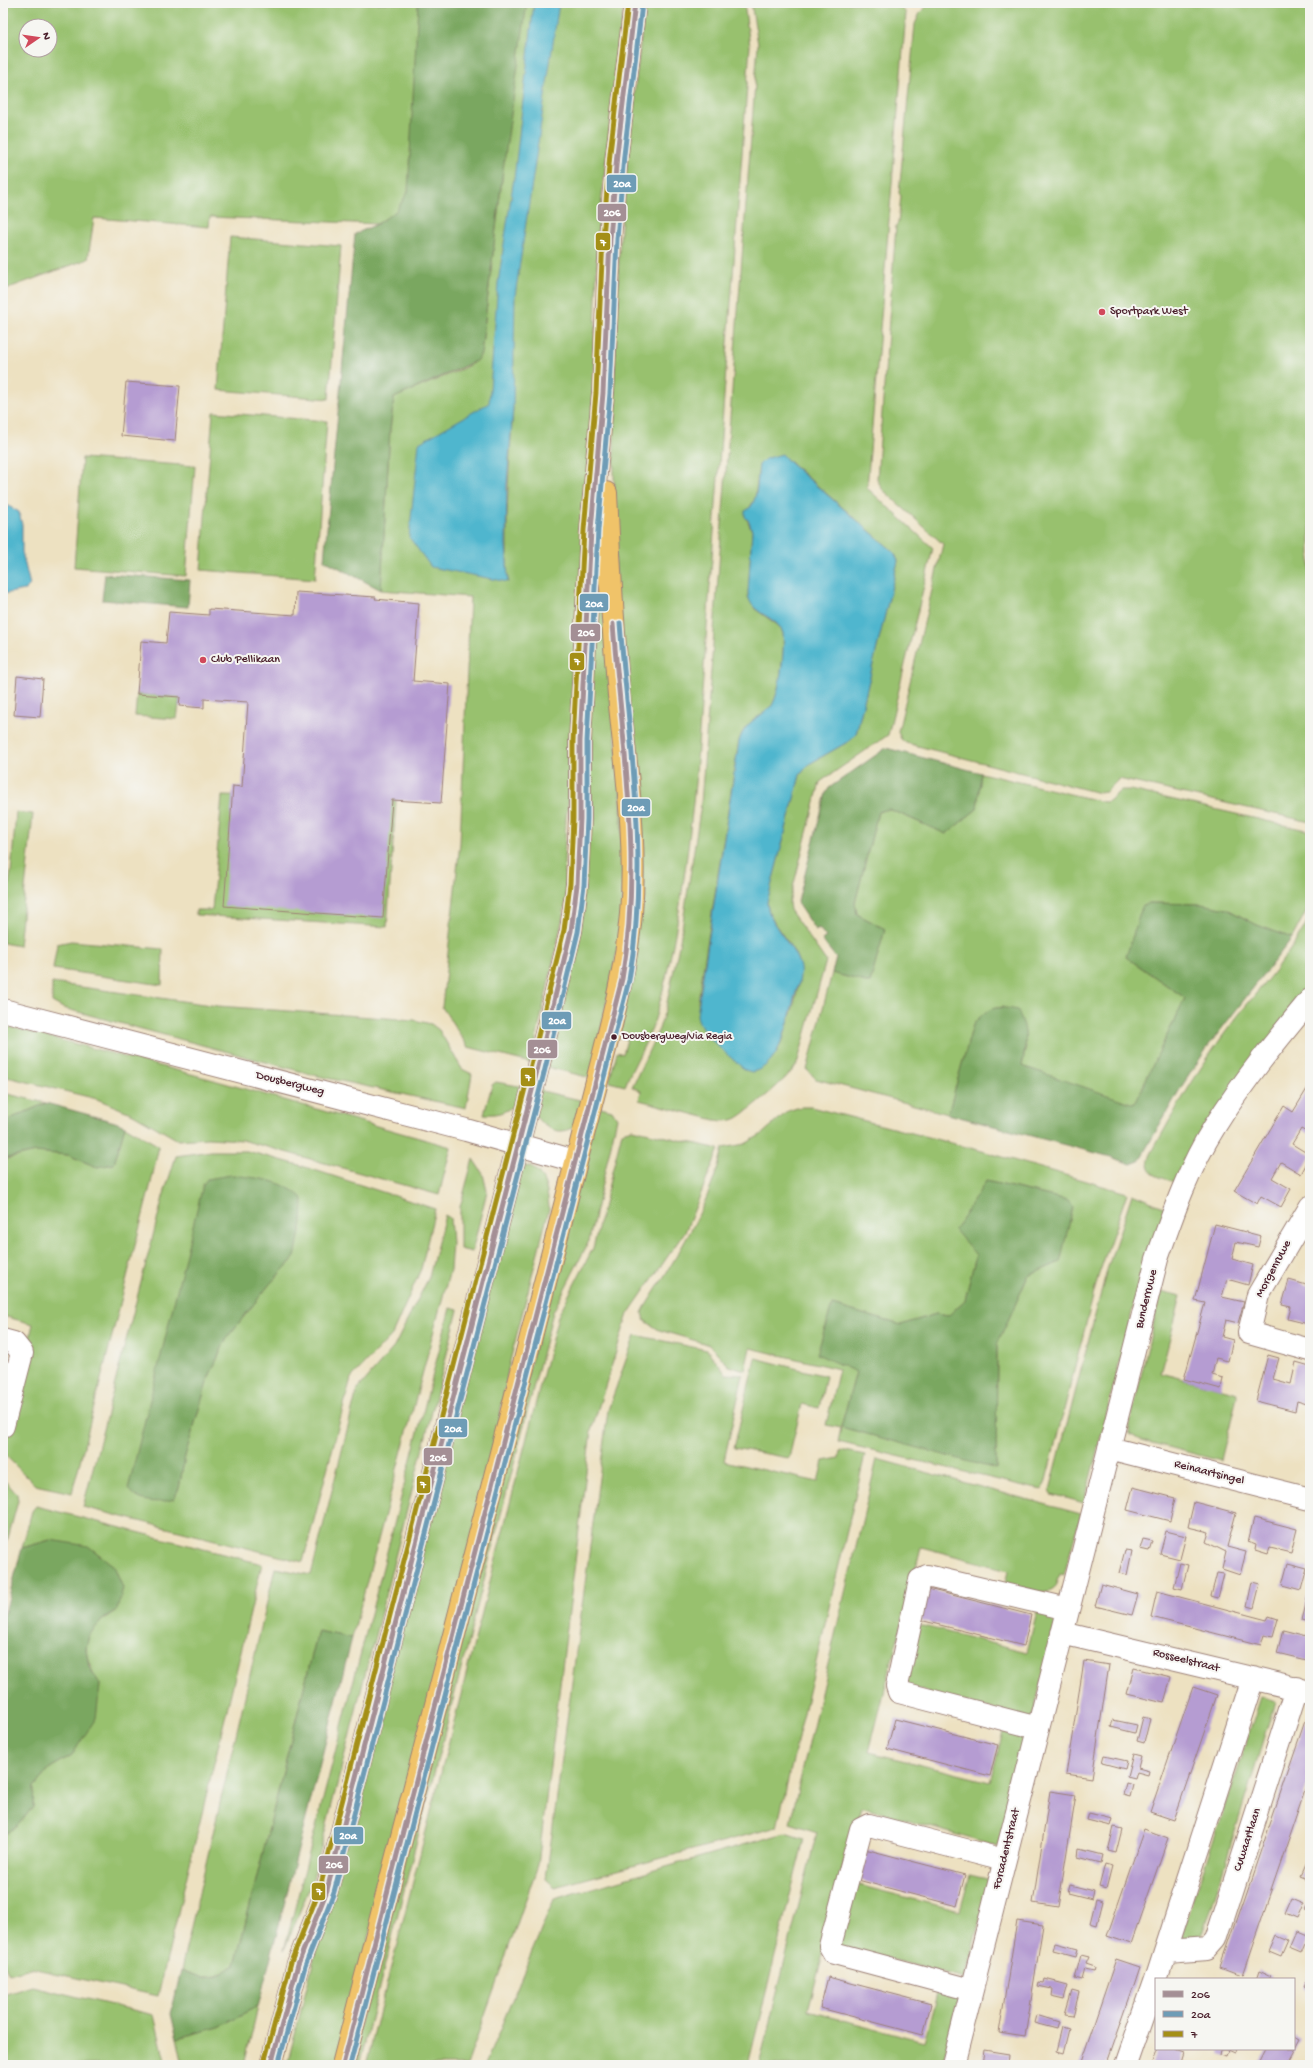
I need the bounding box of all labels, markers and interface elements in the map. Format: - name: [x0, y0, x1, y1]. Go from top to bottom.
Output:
- north arrow: [18, 18, 58, 58]
- text: N: [39, 31, 52, 41]
- line badge: 20a: [606, 174, 637, 193]
- text: 20a: [613, 179, 632, 191]
- line badge: 206: [597, 203, 627, 222]
- text: 206: [603, 208, 621, 220]
- line badge: 7: [595, 232, 611, 251]
- text: 7: [599, 238, 607, 250]
- place label: Sportpark West: [1110, 305, 1189, 319]
- marker: Sportpark West: [1097, 307, 1107, 317]
- line badge: 20a: [579, 593, 609, 612]
- text: 20a: [585, 599, 604, 611]
- line badge: 206: [570, 623, 601, 642]
- text: 206: [577, 628, 595, 640]
- line badge: 7: [569, 652, 585, 671]
- place label: Club Pellikaan: [211, 653, 280, 667]
- marker: Club Pellikaan: [198, 655, 208, 665]
- text: 7: [573, 657, 581, 669]
- line badge: 20a: [621, 798, 651, 817]
- text: 20a: [627, 803, 646, 815]
- line badge: 20a: [541, 1011, 572, 1030]
- text: 20a: [548, 1016, 567, 1028]
- place label: Dousbergweg/Via Regia: [621, 1031, 733, 1043]
- marker: Dousbergweg/Via Regia: [609, 1032, 619, 1042]
- line badge: 206: [527, 1039, 558, 1059]
- text: 206: [533, 1045, 551, 1057]
- line badge: 7: [520, 1067, 536, 1087]
- street label: Dousbergweg: [253, 1068, 326, 1099]
- text: 7: [524, 1073, 532, 1085]
- street label: Morgenruwe: [1253, 1237, 1295, 1300]
- street label: Bunderruwe: [1133, 1267, 1161, 1331]
- line badge: 20a: [438, 1418, 468, 1438]
- text: 20a: [444, 1424, 463, 1436]
- line badge: 206: [423, 1447, 453, 1466]
- text: 206: [429, 1453, 447, 1465]
- street label: Reinaartsingel: [1173, 1458, 1246, 1489]
- line badge: 7: [416, 1475, 431, 1494]
- text: 7: [419, 1480, 427, 1492]
- street label: Rosseelstraat: [1151, 1646, 1222, 1676]
- street label: Forcadentstraat: [990, 1806, 1024, 1892]
- street label: Cuwaartlaan: [1231, 1806, 1265, 1873]
- line badge: 20a: [333, 1826, 364, 1845]
- text: 20a: [339, 1831, 358, 1843]
- line badge: 206: [318, 1855, 349, 1874]
- text: 206: [325, 1860, 343, 1872]
- line badge: 7: [311, 1882, 326, 1901]
- text: 7: [315, 1887, 323, 1899]
- legend: [1155, 1978, 1295, 2050]
- text: 206: [1191, 1989, 1211, 2003]
- text: 20a: [1191, 2009, 1211, 2023]
- text: 7: [1190, 2029, 1198, 2043]

